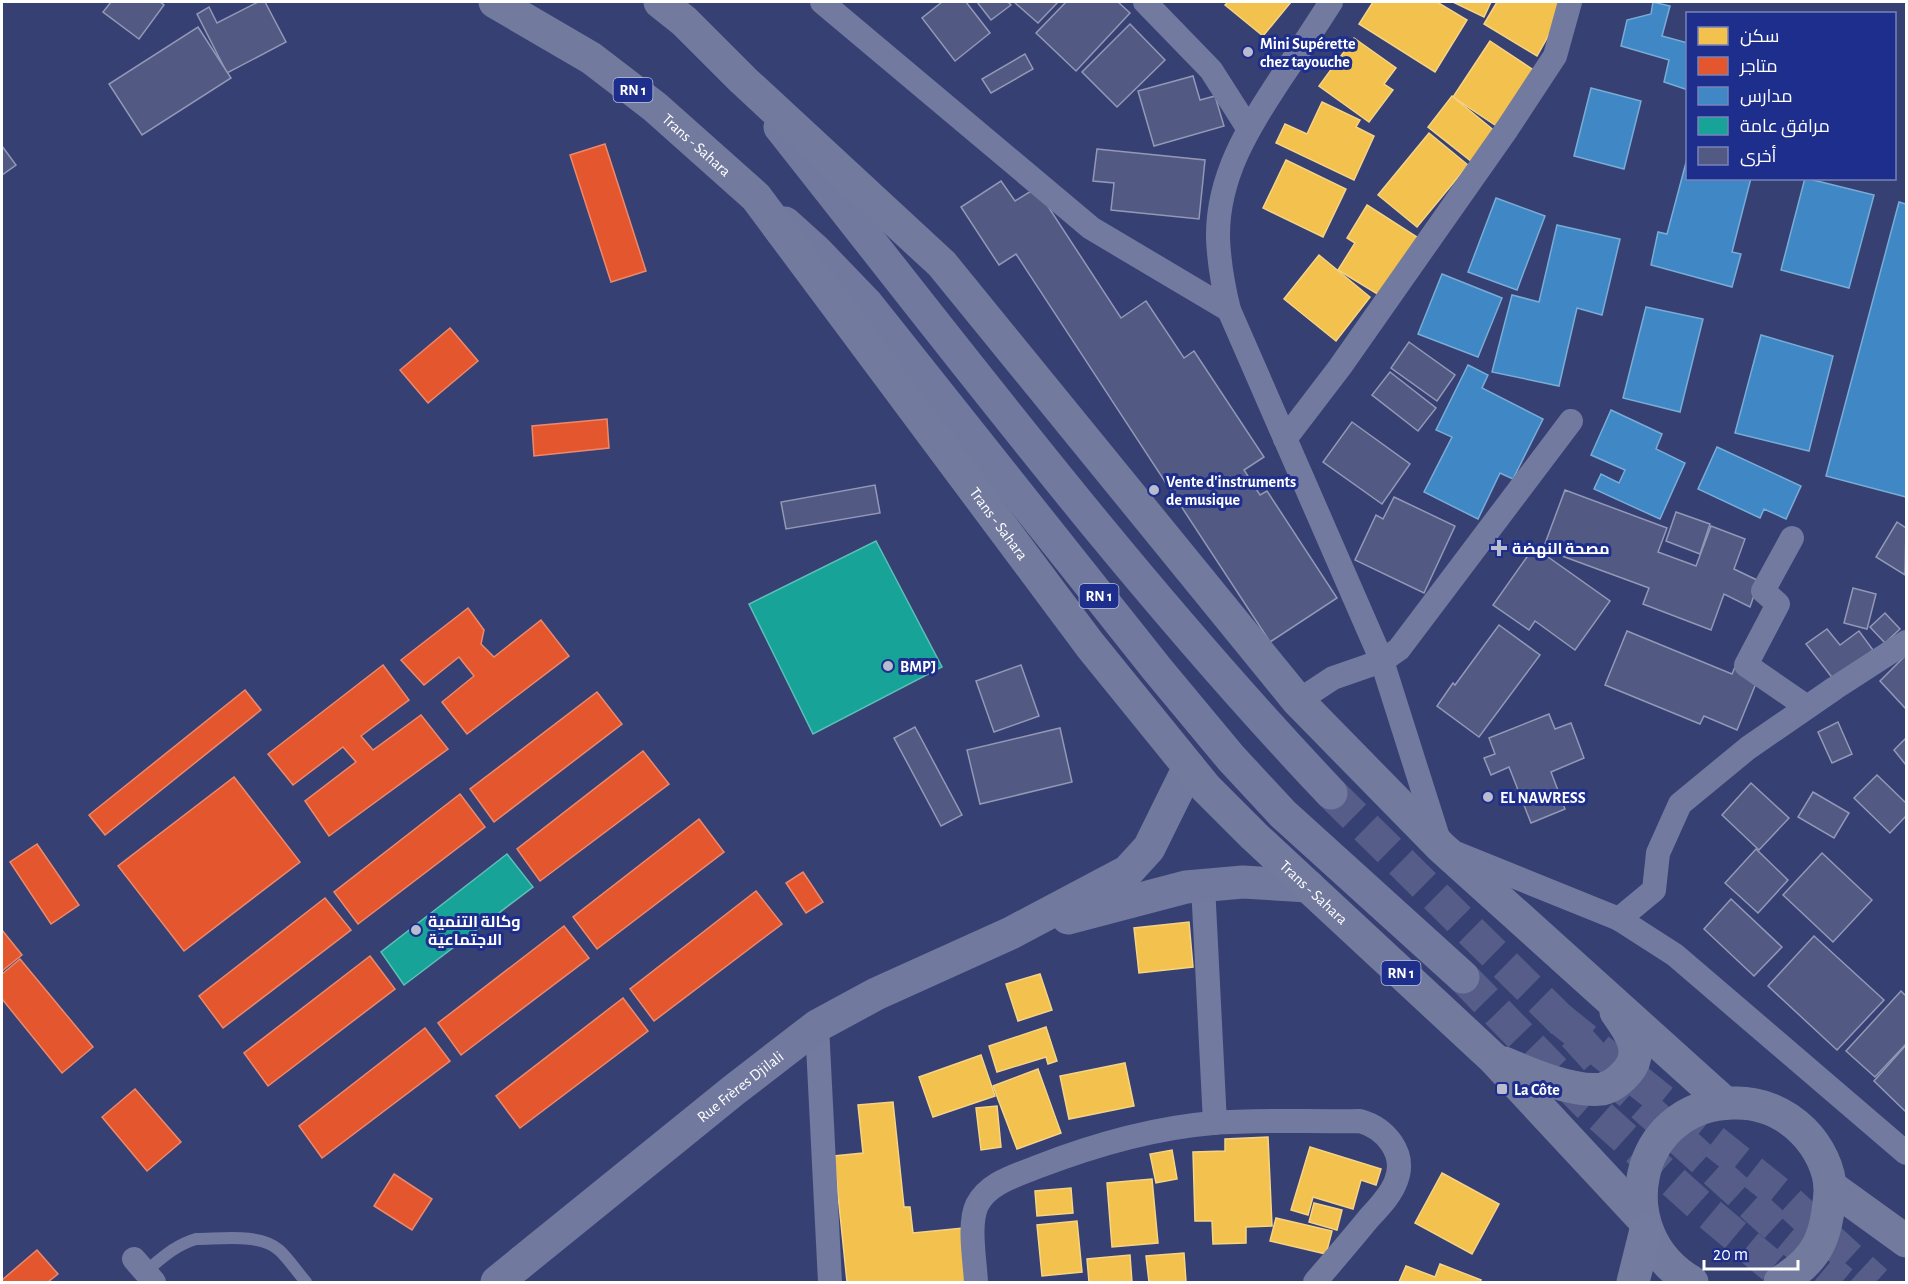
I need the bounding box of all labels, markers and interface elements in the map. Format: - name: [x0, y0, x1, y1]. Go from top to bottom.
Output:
- legend: [1686, 12, 1896, 180]
- text: سكن: [1740, 28, 1779, 47]
- place label: Mini Supérette chez tayouche: [1260, 36, 1356, 71]
- marker: Mini Supérette chez tayouche: [1241, 45, 1255, 59]
- text: متاجر: [1739, 58, 1778, 77]
- road number: RN 1: [614, 78, 652, 102]
- text: مدارس: [1740, 88, 1793, 107]
- street label: Trans - Sahara: [659, 111, 734, 180]
- text: مرافق عامة: [1740, 118, 1830, 138]
- text: أخرى: [1740, 145, 1777, 167]
- place label: Vente d'instruments de musique: [1166, 474, 1296, 508]
- marker: Vente d'instruments de musique: [1147, 483, 1161, 497]
- street label: Trans - Sahara: [966, 485, 1031, 563]
- marker: مصحة النهضة: [1490, 539, 1508, 557]
- place label: مصحة النهضة: [1512, 541, 1610, 558]
- road number: RN 1: [1080, 584, 1118, 608]
- marker: BMPJ: [881, 659, 895, 673]
- place label: BMPJ: [900, 659, 936, 675]
- marker: EL NAWRESS: [1481, 790, 1495, 804]
- place label: EL NAWRESS: [1500, 790, 1586, 806]
- street label: Trans - Sahara: [1277, 857, 1350, 928]
- place label: وكالة التنمية الاجتماعية: [428, 914, 521, 948]
- marker: وكالة التنمية الاجتماعية: [409, 923, 423, 937]
- road number: RN 1: [1382, 961, 1420, 985]
- street label: Rue Frères Djilali: [694, 1048, 787, 1126]
- marker: La Côte: [1495, 1082, 1509, 1096]
- place label: La Côte: [1514, 1082, 1560, 1098]
- scale bar: [1704, 1233, 1798, 1271]
- text: 20 m: [1713, 1246, 1748, 1264]

